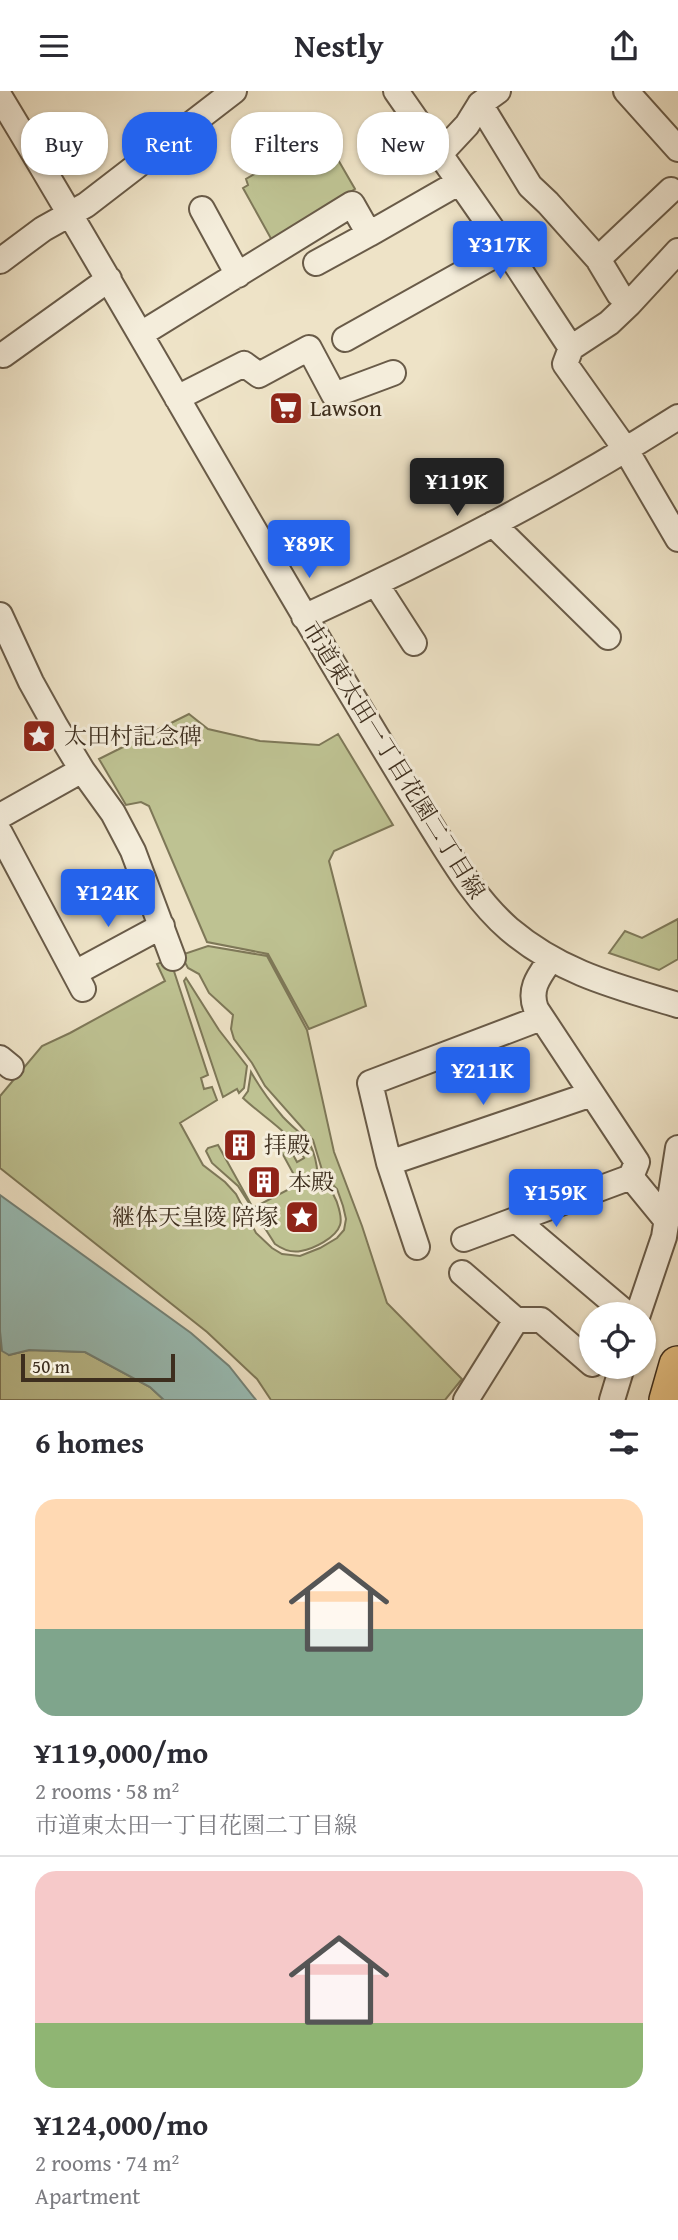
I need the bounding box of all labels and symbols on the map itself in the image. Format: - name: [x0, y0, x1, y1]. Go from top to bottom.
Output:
- pin: ¥317K: [451, 221, 549, 281]
- supermarket icon: Lawson: [267, 389, 305, 427]
- place label: Lawson: [310, 391, 382, 424]
- pin: ¥119K: [408, 459, 506, 518]
- pin: ¥89K: [268, 521, 350, 580]
- street label: 市道東太田一丁目花園二丁目線: [295, 614, 494, 905]
- place icon: 太田村記念碑: [20, 717, 58, 755]
- place label: 太田村記念碑: [64, 719, 202, 752]
- pin: ¥124K: [59, 869, 157, 929]
- pin: ¥211K: [434, 1047, 532, 1107]
- building icon: 拝殿: [221, 1126, 259, 1164]
- place label: 拝殿: [264, 1128, 310, 1161]
- building icon: 本殿: [245, 1163, 283, 1201]
- place label: 本殿: [288, 1165, 334, 1198]
- pin: ¥159K: [507, 1169, 605, 1229]
- place icon: 継体天皇陵 陪塚: [283, 1198, 321, 1236]
- place label: 継体天皇陵 陪塚: [112, 1200, 278, 1233]
- scale bar: [21, 1351, 175, 1383]

